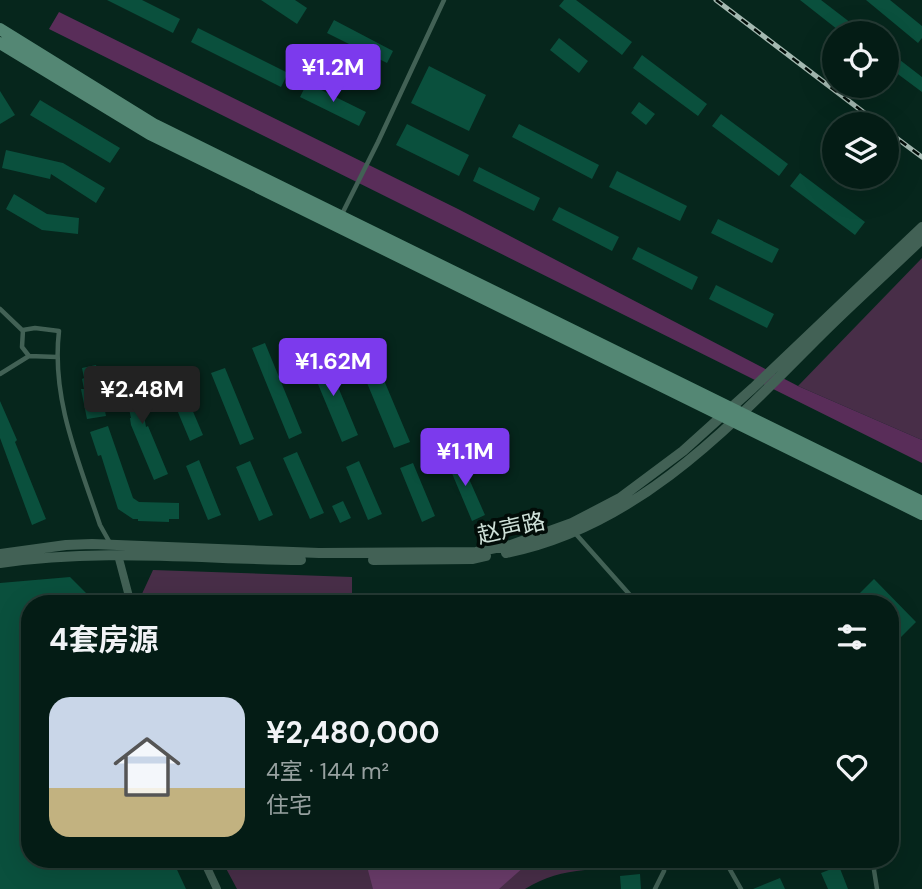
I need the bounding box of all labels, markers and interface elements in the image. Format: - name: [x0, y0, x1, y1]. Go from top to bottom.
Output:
- map controls: [822, 21, 899, 189]
- button: locate: [822, 21, 899, 98]
- pin: ¥1.2M: [284, 44, 382, 104]
- text: ¥1.2M: [302, 52, 364, 82]
- button: layers: [822, 112, 899, 189]
- pin: ¥1.62M: [276, 338, 390, 398]
- text: ¥1.62M: [295, 346, 371, 376]
- pin: ¥2.48M: [85, 366, 199, 426]
- text: ¥2.48M: [100, 374, 184, 404]
- pin: ¥1.1M: [416, 428, 514, 488]
- text: ¥1.1M: [436, 436, 494, 466]
- street label: 赵声路: [474, 506, 548, 550]
- icon: filters: [833, 618, 871, 656]
- text: 4套房源: [49, 620, 159, 659]
- text: ¥2,480,000: [266, 713, 440, 752]
- icon: home: [105, 725, 189, 809]
- icon: heart: [833, 748, 871, 786]
- text: 4室 · 144 m²: [266, 756, 389, 786]
- text: 住宅: [266, 790, 312, 820]

